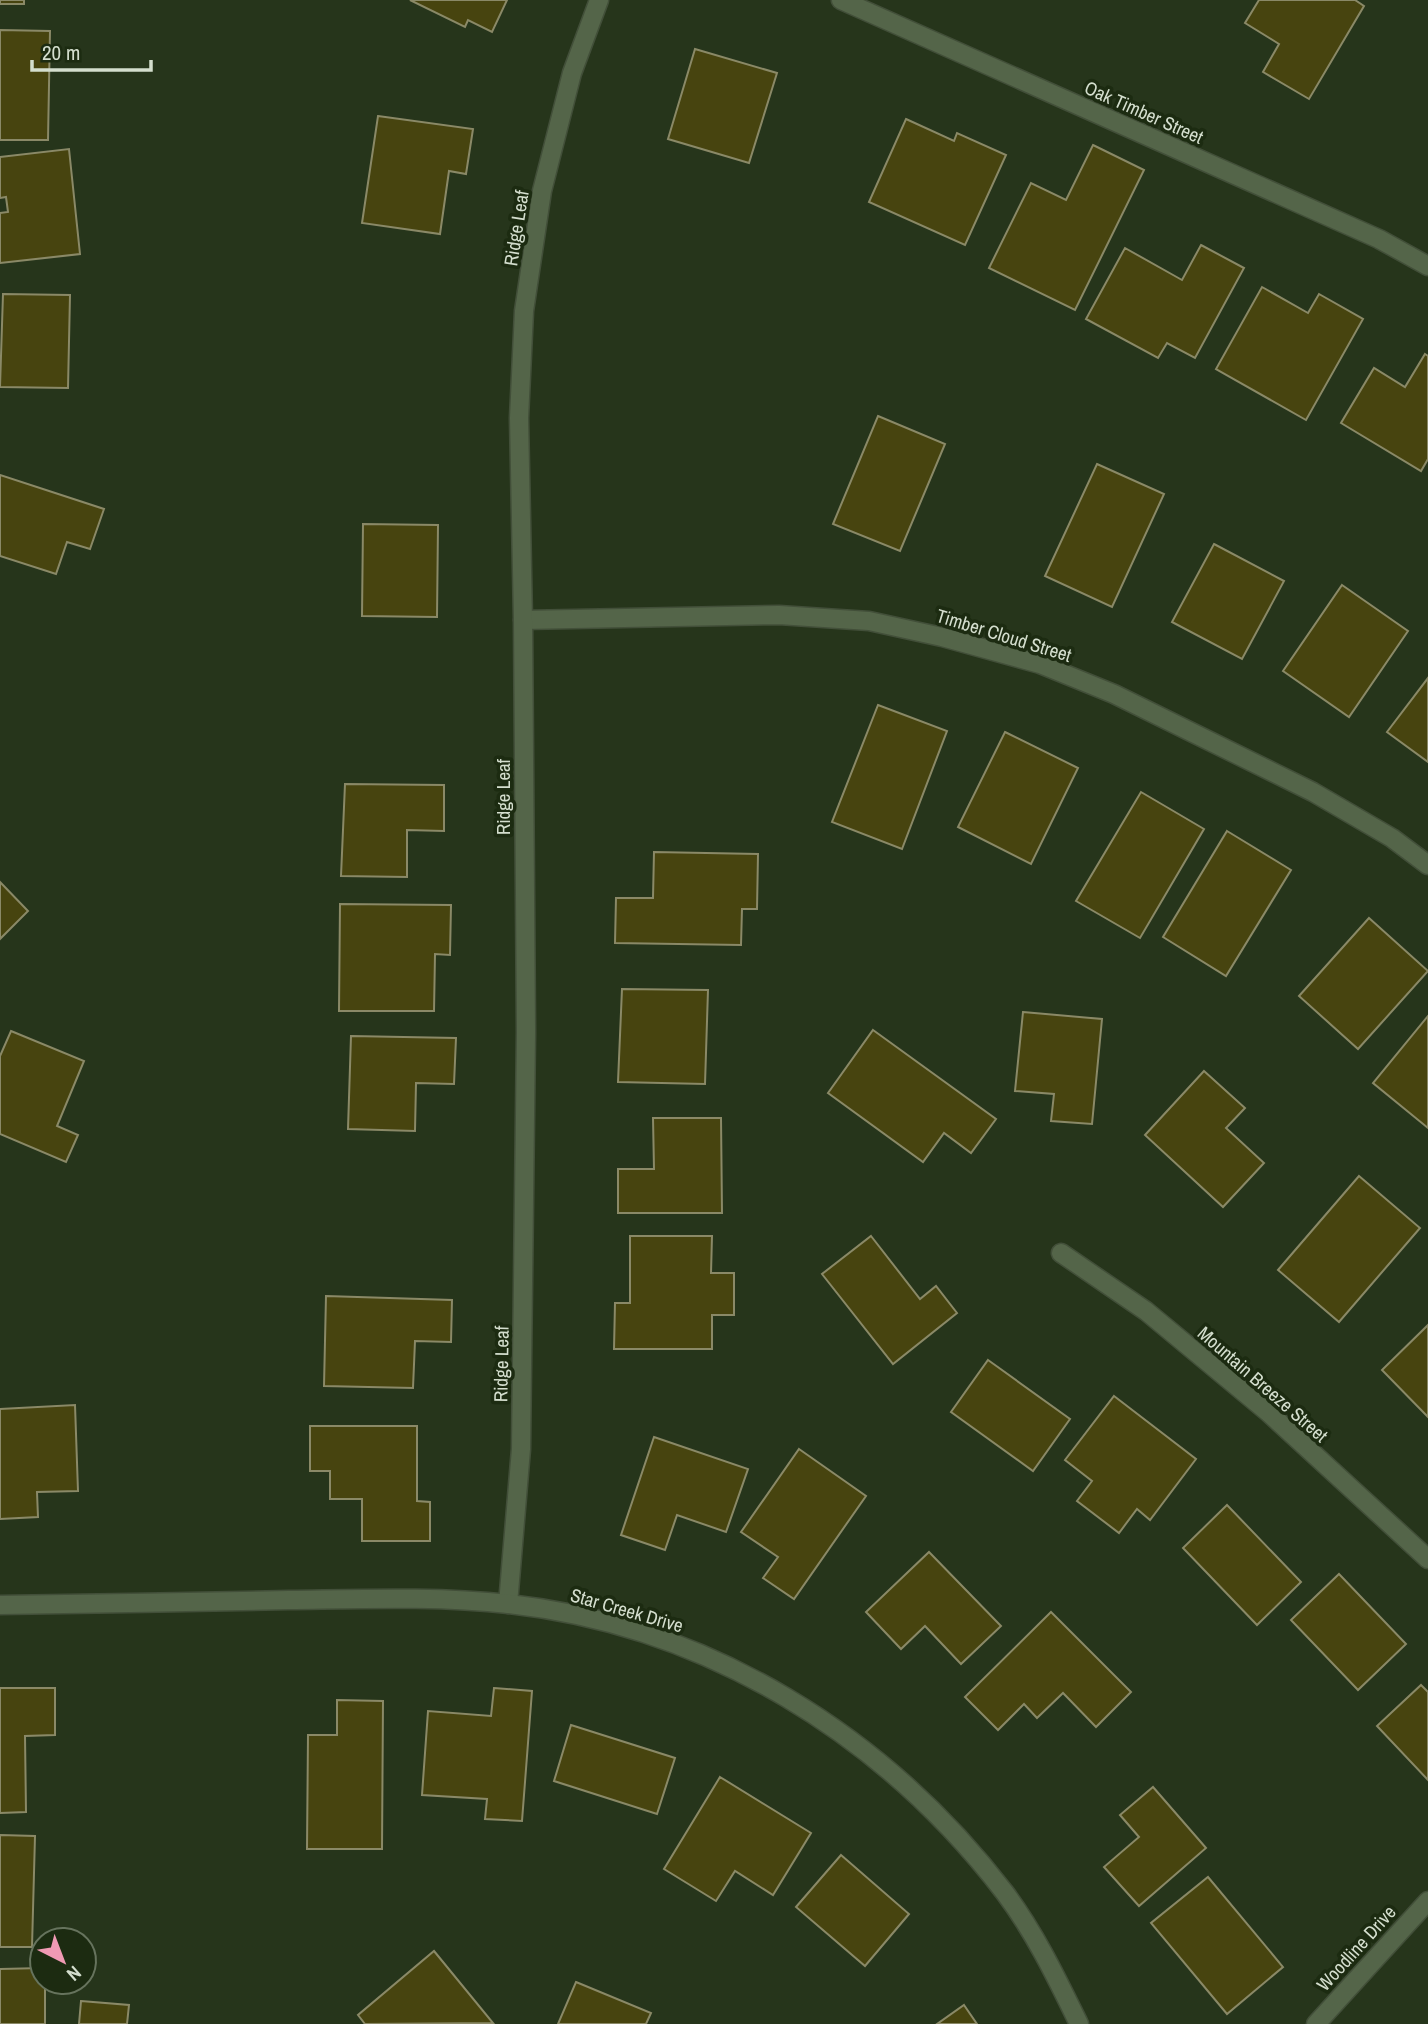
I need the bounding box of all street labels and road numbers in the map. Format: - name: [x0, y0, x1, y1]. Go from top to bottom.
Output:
- street label: Oak Timber Street: [1080, 74, 1208, 150]
- street label: Ridge Leaf: [497, 188, 535, 268]
- street label: Timber Cloud Street: [933, 602, 1075, 668]
- street label: Ridge Leaf: [490, 758, 516, 835]
- street label: Mountain Breeze Street: [1192, 1320, 1334, 1448]
- street label: Ridge Leaf: [487, 1325, 515, 1402]
- street label: Star Creek Drive: [568, 1582, 686, 1638]
- street label: Woodline Drive: [1311, 1900, 1401, 1996]

